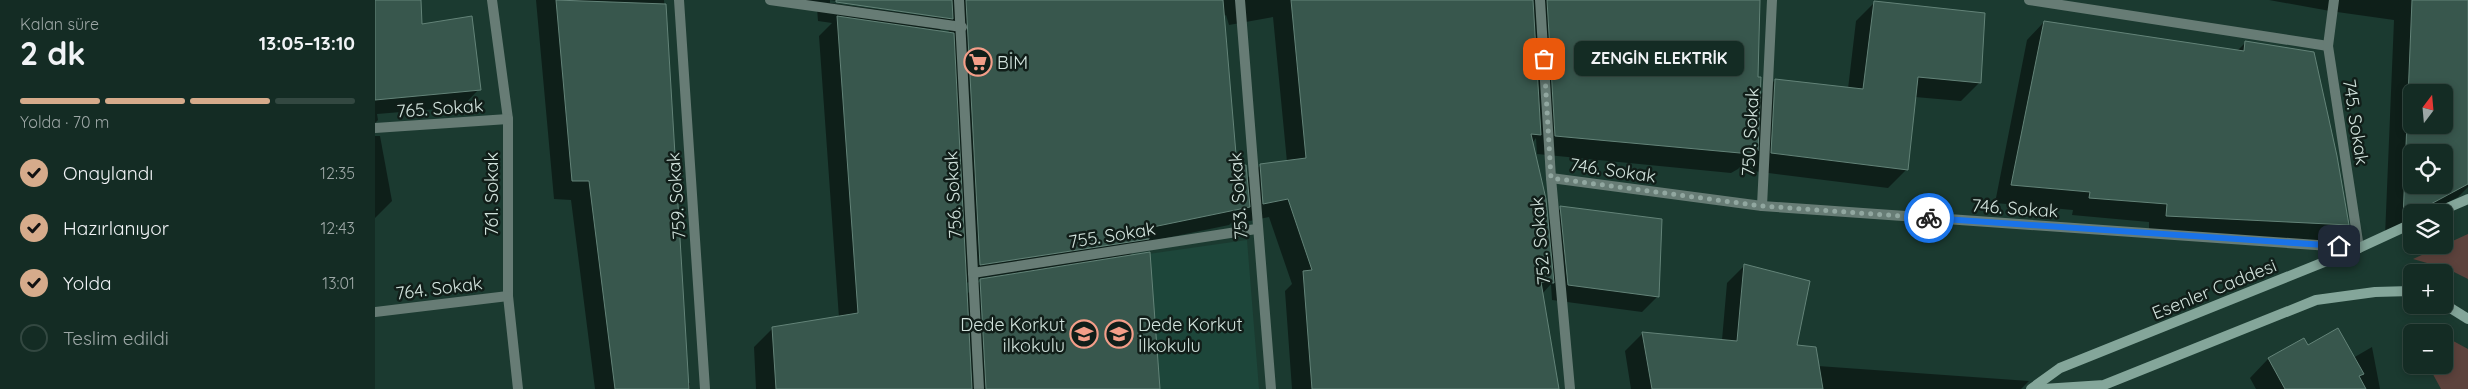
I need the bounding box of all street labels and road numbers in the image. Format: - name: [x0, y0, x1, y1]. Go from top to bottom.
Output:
- street label: 745. Sokak: [2338, 77, 2374, 167]
- street label: 750. Sokak: [1736, 87, 1764, 177]
- street label: 765. Sokak: [396, 93, 484, 123]
- street label: 756. Sokak: [939, 150, 967, 240]
- street label: 759. Sokak: [661, 151, 691, 241]
- street label: 753. Sokak: [1223, 151, 1253, 241]
- street label: 761. Sokak: [480, 152, 503, 236]
- street label: 746. Sokak: [1568, 153, 1658, 187]
- street label: 746. Sokak: [1971, 193, 2059, 223]
- street label: 752. Sokak: [1525, 196, 1555, 286]
- street label: 755. Sokak: [1067, 217, 1157, 253]
- street label: Esenler Caddesi: [2148, 254, 2280, 324]
- street label: 764. Sokak: [394, 271, 484, 305]

